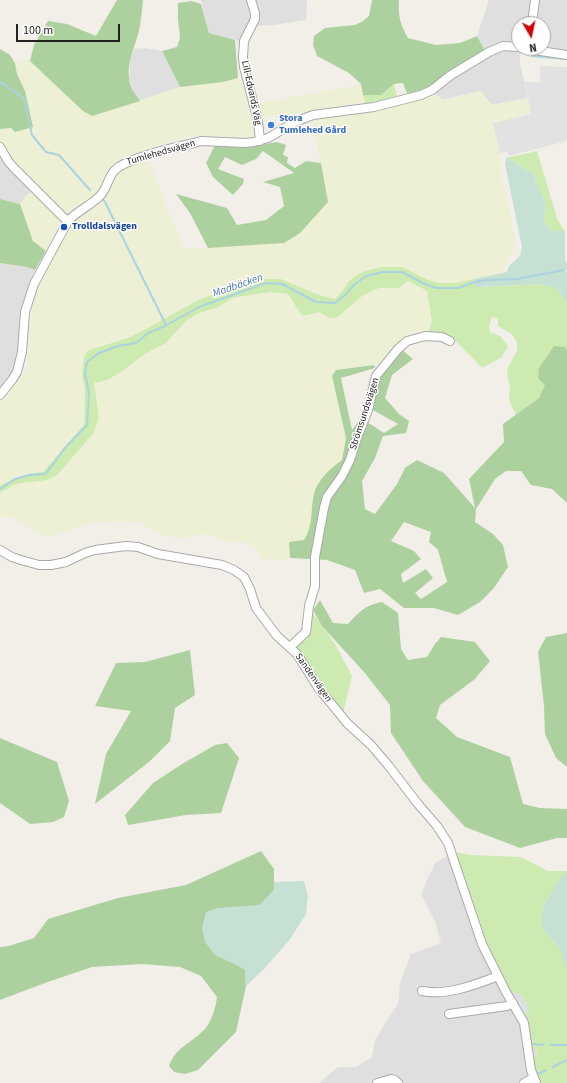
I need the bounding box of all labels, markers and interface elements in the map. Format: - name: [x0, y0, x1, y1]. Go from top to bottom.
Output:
- scale bar: [18, 16, 122, 42]
- north arrow: [511, 16, 551, 56]
- text: 100 m: [23, 22, 53, 39]
- text: N: [528, 39, 538, 55]
- street label: Lill-Edvards Väg: [238, 60, 264, 126]
- place label: Stora Tumlehed Gård: [279, 113, 346, 136]
- marker: Stora Tumlehed Gård: [266, 120, 276, 130]
- street label: Tumlehedsvägen: [125, 137, 197, 169]
- place label: Trolldalsvägen: [72, 221, 137, 233]
- marker: Trolldalsvägen: [59, 222, 69, 232]
- water label: Madbäcken: [211, 271, 265, 301]
- street label: Strömsundsvägen: [348, 376, 382, 452]
- street label: Sandenvägen: [292, 651, 334, 705]

